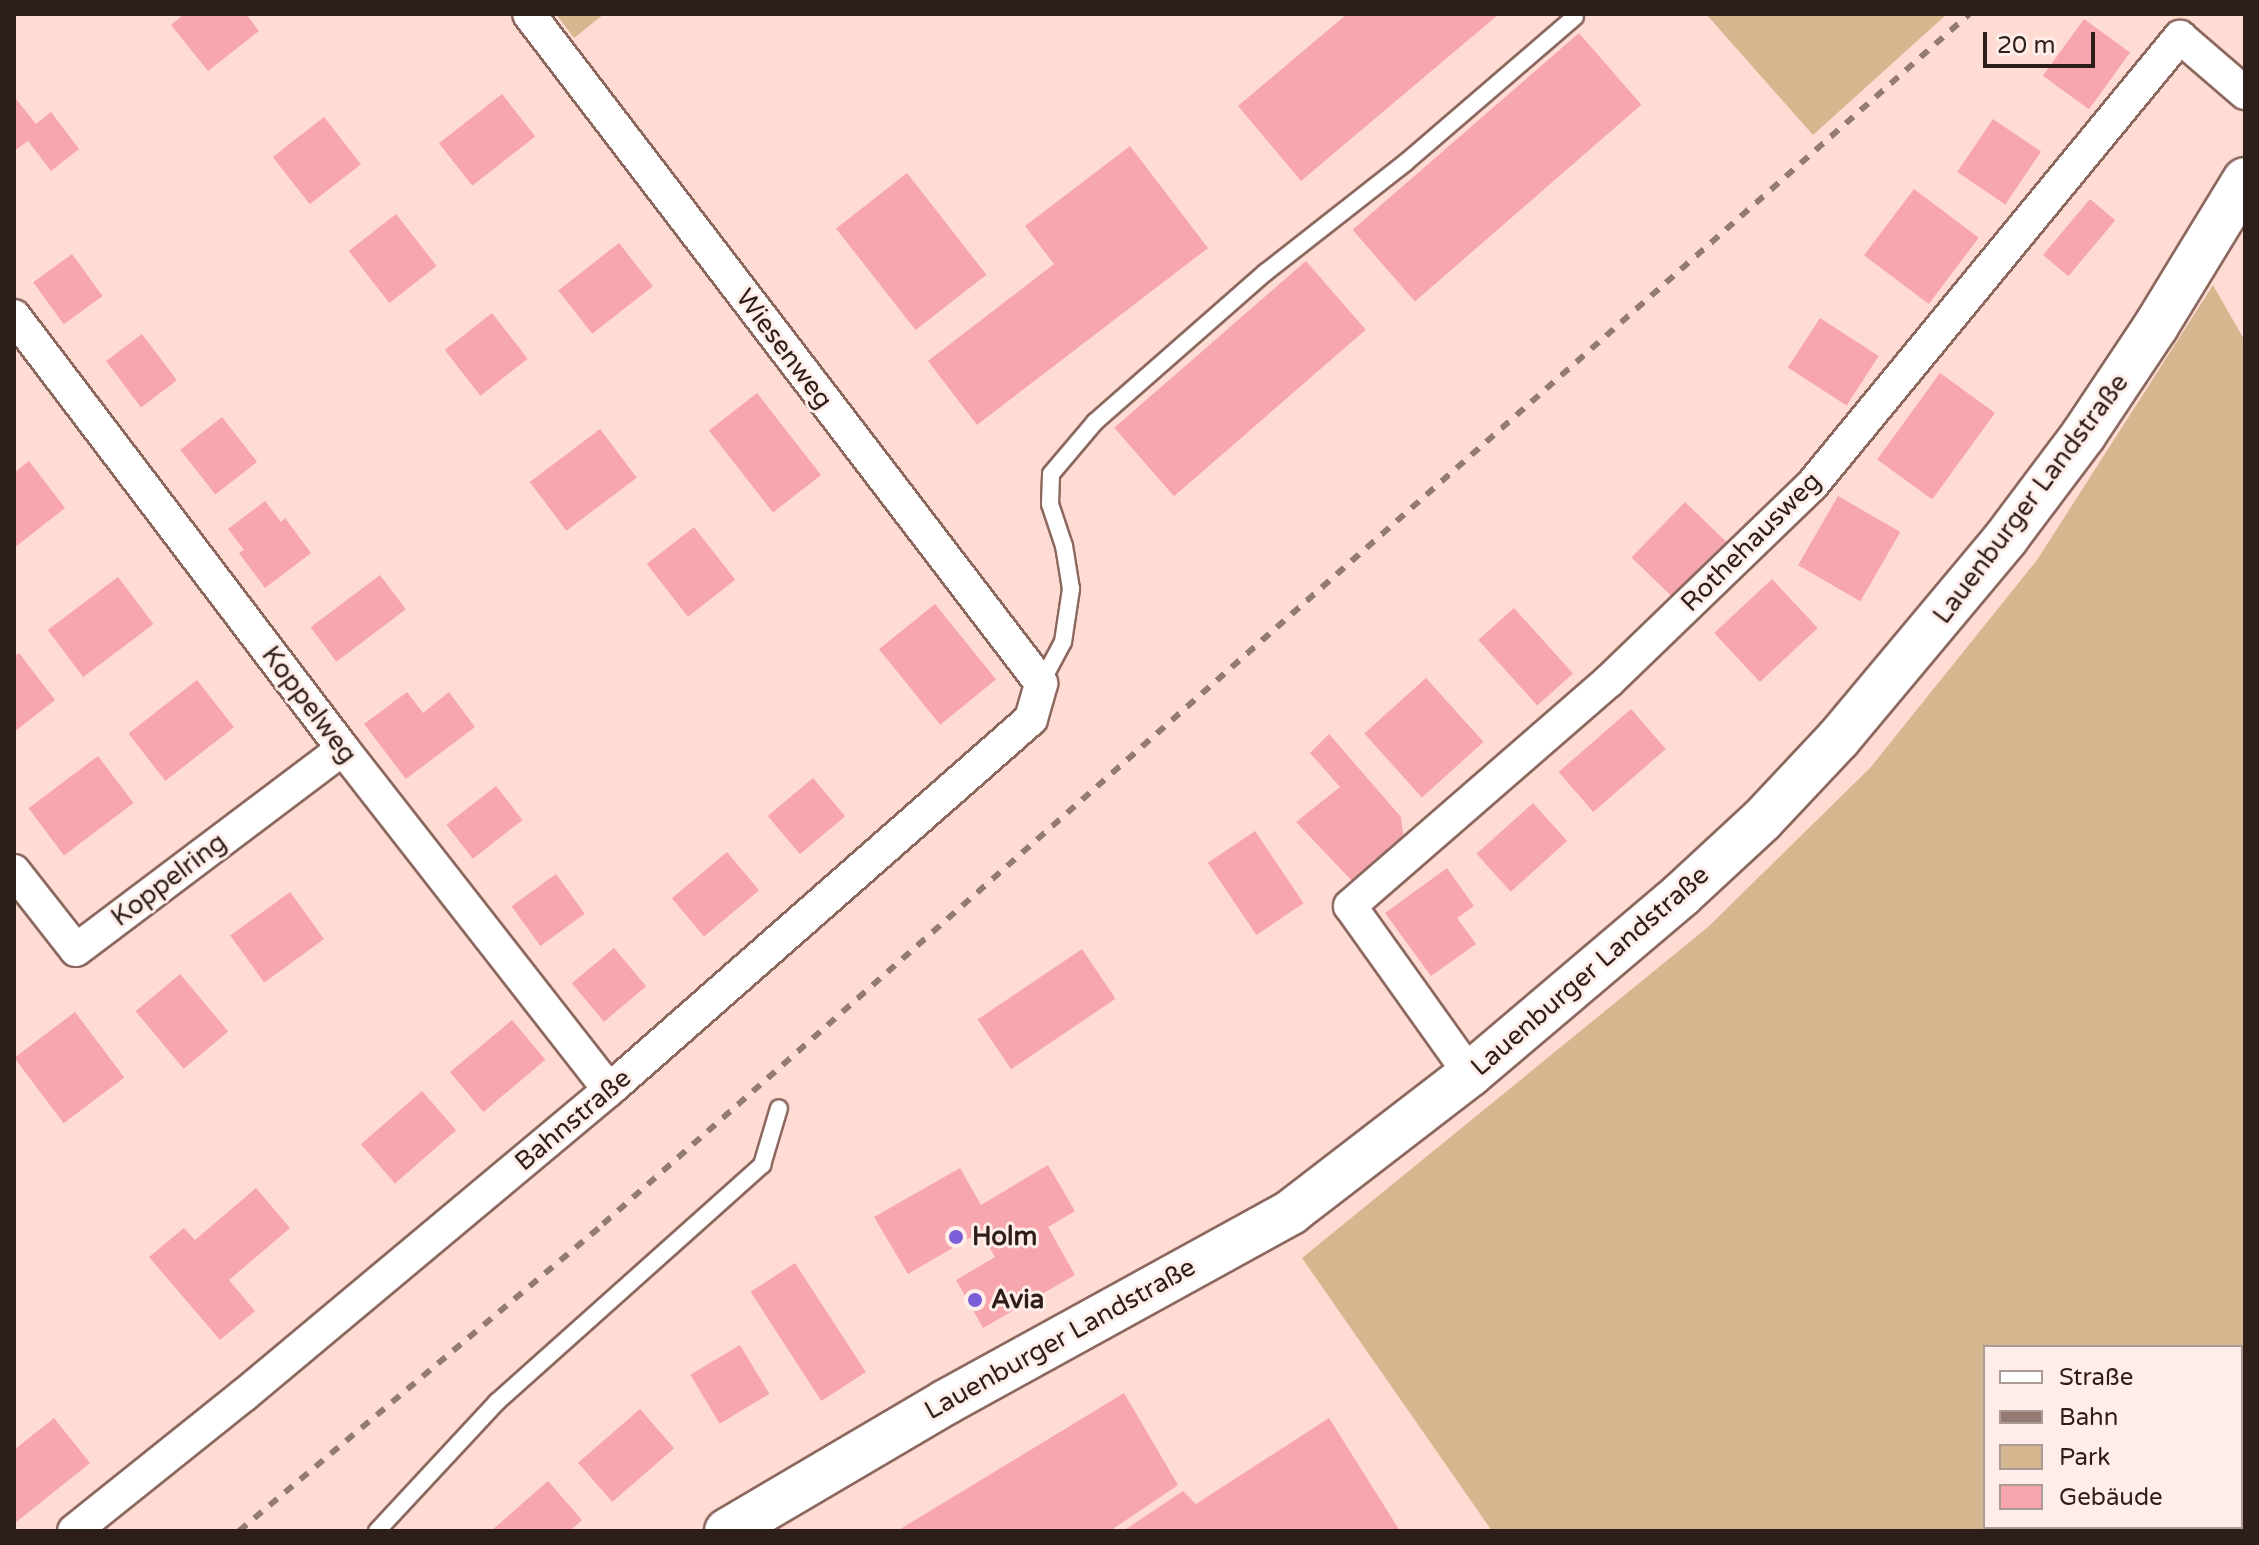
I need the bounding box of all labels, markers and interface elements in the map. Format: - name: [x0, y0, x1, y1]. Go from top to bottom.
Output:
- scale bar: [1987, 16, 2099, 66]
- text: 20 m: [1997, 31, 2055, 60]
- street label: Wiesenweg: [729, 283, 839, 415]
- street label: Lauenburger Landstraße: [1927, 368, 2135, 630]
- street label: Rothehausweg: [1675, 466, 1827, 618]
- street label: Koppelweg: [255, 640, 363, 770]
- street label: Koppelring: [105, 827, 233, 933]
- street label: Lauenburger Landstraße: [1465, 859, 1715, 1083]
- street label: Bahnstraße: [509, 1063, 637, 1177]
- place label: Holm: [972, 1221, 1037, 1253]
- marker: Holm: [947, 1228, 965, 1246]
- street label: Lauenburger Landstraße: [919, 1251, 1201, 1427]
- place label: Avia: [991, 1284, 1044, 1316]
- marker: Avia: [966, 1291, 984, 1309]
- legend: [1983, 1345, 2243, 1529]
- text: Straße: [2059, 1363, 2133, 1392]
- text: Bahn: [2059, 1403, 2118, 1432]
- text: Park: [2059, 1443, 2110, 1472]
- text: Gebäude: [2059, 1483, 2163, 1512]

